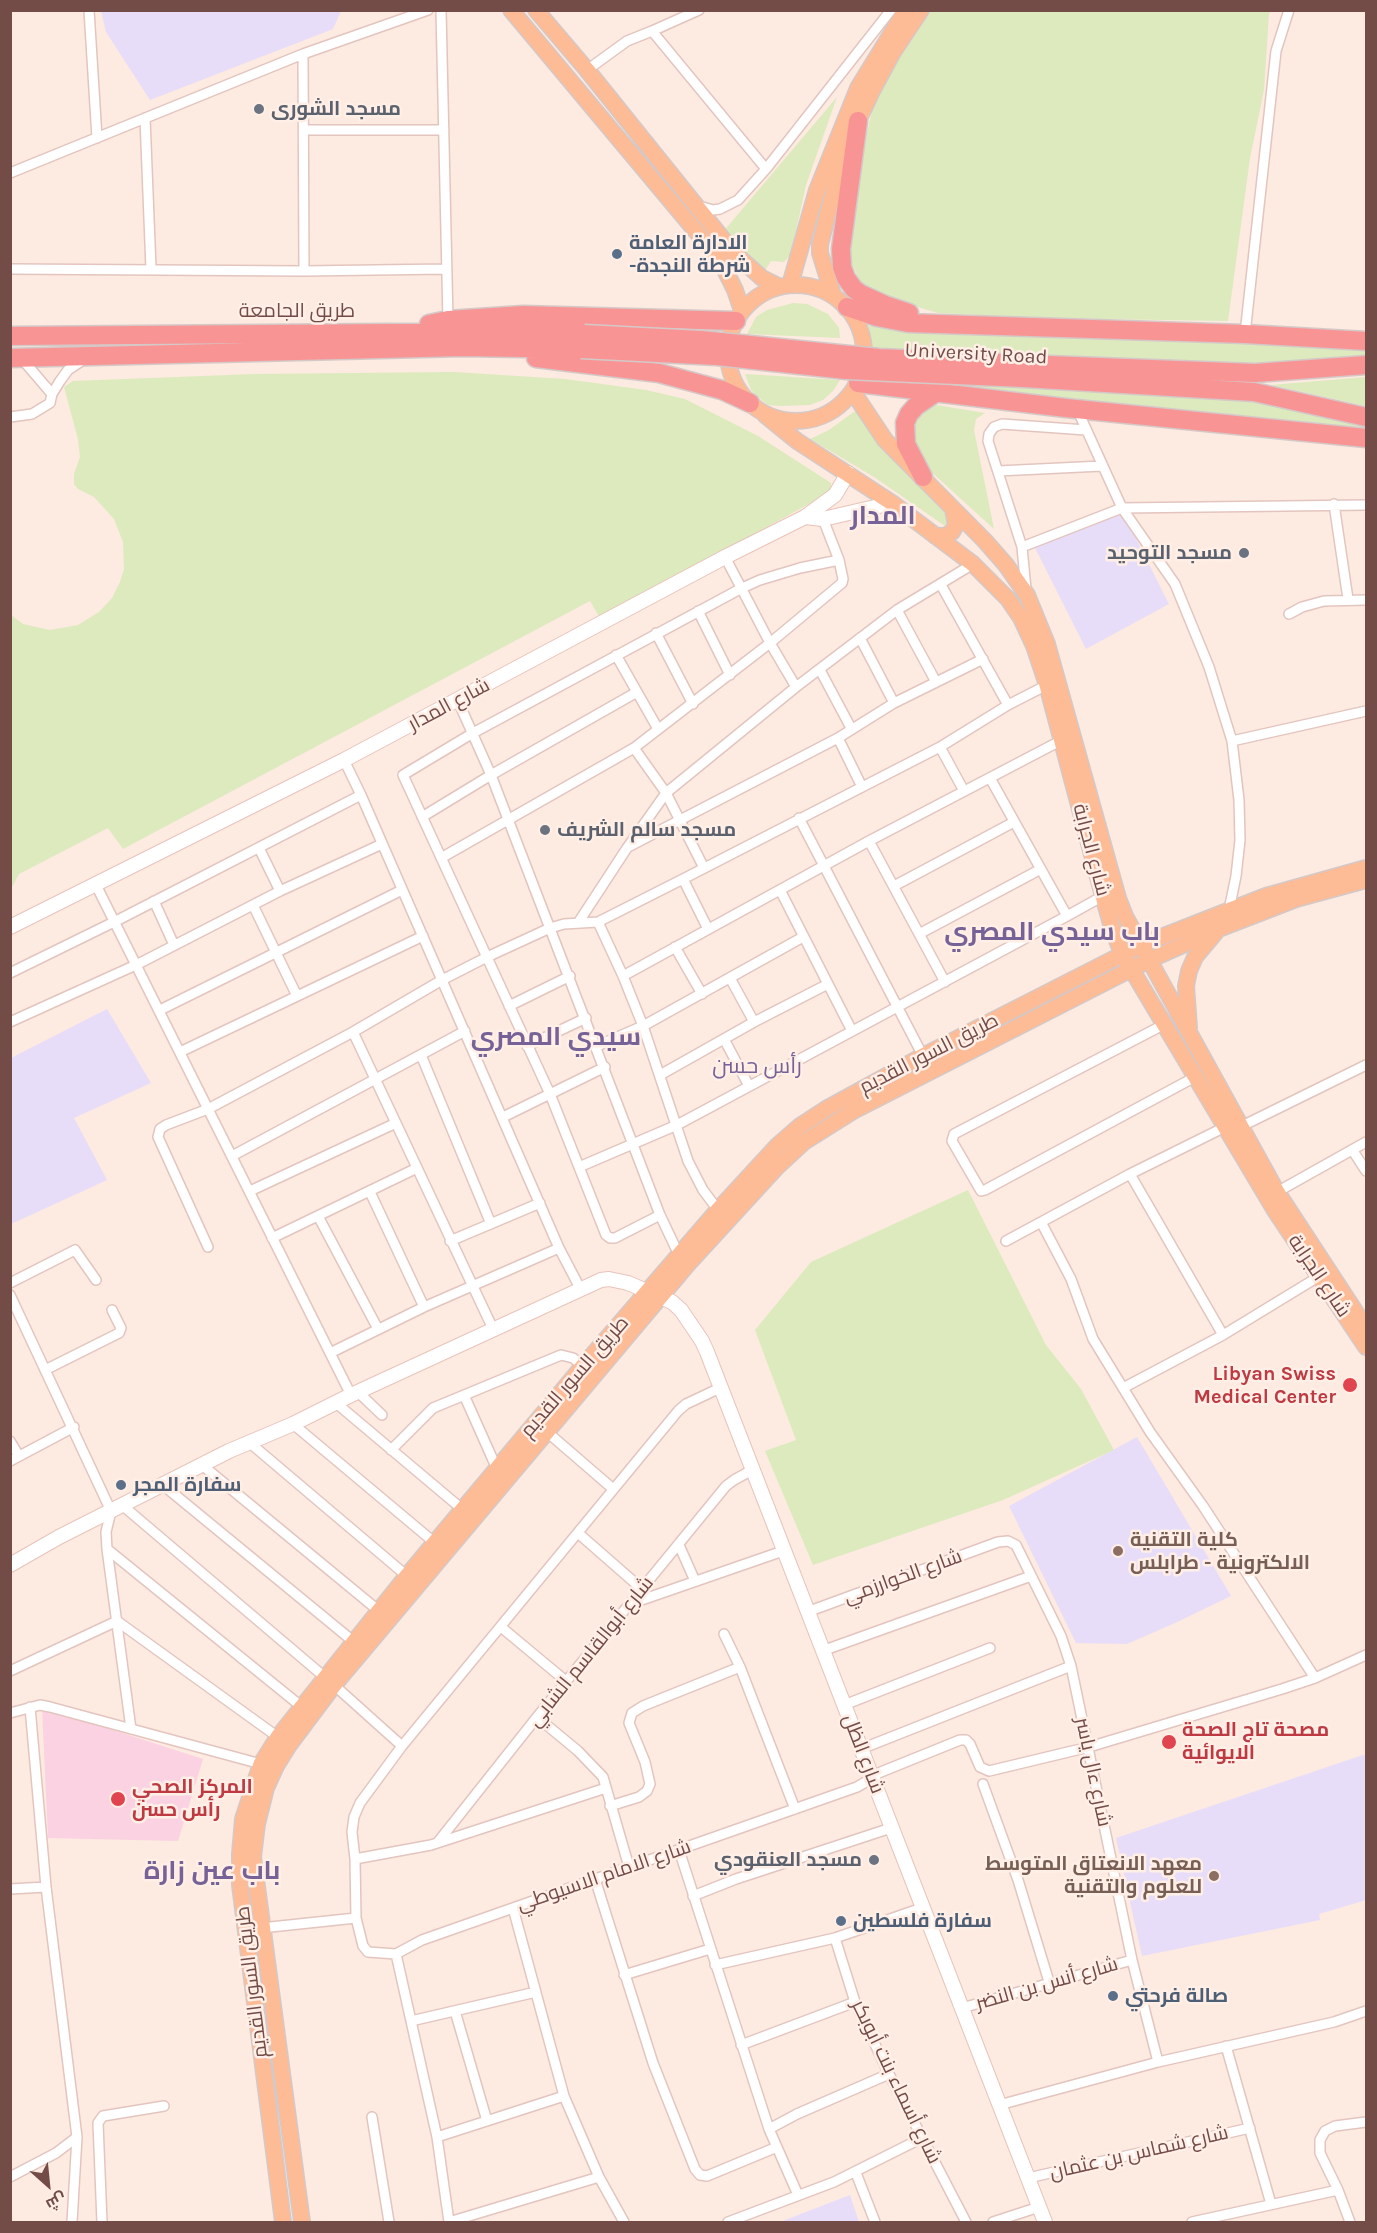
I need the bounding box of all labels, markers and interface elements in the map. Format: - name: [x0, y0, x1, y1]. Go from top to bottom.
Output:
- place label: مسجد الشورى: [271, 97, 401, 121]
- marker: مسجد الشورى: [252, 102, 266, 116]
- place label: الادارة العامة -شرطة النجدة: [629, 231, 750, 278]
- marker: الادارة العامة -شرطة النجدة: [610, 247, 624, 261]
- street label: طريق الجامعة: [239, 299, 355, 323]
- street label: University Road: [904, 338, 1048, 370]
- district label: المدار: [850, 501, 916, 533]
- place label: مسجد التوحيد: [1107, 541, 1232, 565]
- marker: مسجد التوحيد: [1237, 546, 1251, 560]
- street label: شارع المدار: [404, 673, 494, 737]
- street label: شارع الجرابة: [1067, 801, 1115, 899]
- place label: مسجد سالم الشريف: [557, 818, 736, 842]
- marker: مسجد سالم الشريف: [538, 823, 552, 837]
- district label: باب سيدي المصري: [944, 917, 1160, 949]
- street label: طريق السور القديم: [855, 1009, 1003, 1099]
- district label: سيدي المصري: [471, 1022, 641, 1054]
- district label: رأس حسن: [712, 1054, 802, 1080]
- street label: شارع الجرابة: [1283, 1230, 1355, 1322]
- street label: طريق السور القديم: [516, 1311, 634, 1443]
- place label: Libyan Swiss Medical Center: [1194, 1362, 1336, 1409]
- marker: Libyan Swiss Medical Center: [1341, 1376, 1359, 1394]
- place label: سفارة المجر: [133, 1473, 242, 1497]
- marker: سفارة المجر: [114, 1478, 128, 1492]
- place label: كلية التقنية الالكترونية - طرابلس: [1130, 1528, 1310, 1575]
- street label: شارع الخوارزمي: [840, 1544, 966, 1610]
- marker: كلية التقنية الالكترونية - طرابلس: [1111, 1544, 1125, 1558]
- street label: شارع أبوالقاسم الشابي: [523, 1572, 659, 1732]
- street label: شارع الظل: [837, 1711, 889, 1797]
- street label: شارع ءال ياسر: [1070, 1715, 1116, 1829]
- place label: مصحة تاج الصحة الايوائية: [1182, 1718, 1329, 1765]
- marker: مصحة تاج الصحة الايوائية: [1160, 1733, 1178, 1751]
- place label: المركز الصحي رأس حسن: [132, 1775, 253, 1822]
- marker: المركز الصحي رأس حسن: [109, 1790, 127, 1808]
- street label: شارع الامام الاسيوطي: [514, 1835, 694, 1917]
- place label: مسجد العنقودي: [714, 1848, 862, 1872]
- place label: معهد الانعتاق المتوسط للعلوم والتقنية: [985, 1852, 1202, 1899]
- marker: مسجد العنقودي: [867, 1853, 881, 1867]
- district label: باب عين زارة: [144, 1856, 280, 1888]
- marker: معهد الانعتاق المتوسط للعلوم والتقنية: [1207, 1869, 1221, 1883]
- street label: طريق السور القديم: [231, 1905, 273, 2059]
- place label: سفارة فلسطين: [853, 1909, 992, 1933]
- marker: سفارة فلسطين: [834, 1914, 848, 1928]
- street label: شارع أنس بن النضر: [973, 1952, 1121, 2016]
- place label: صالة فرحتي: [1125, 1984, 1228, 2008]
- marker: صالة فرحتي: [1106, 1989, 1120, 2003]
- street label: شارع أسماء بنت أبوبكر: [846, 1996, 946, 2168]
- street label: شارع شماس بن عثمان: [1047, 2121, 1231, 2185]
- north arrow: [18, 2155, 78, 2215]
- text: ش: [43, 2188, 70, 2215]

